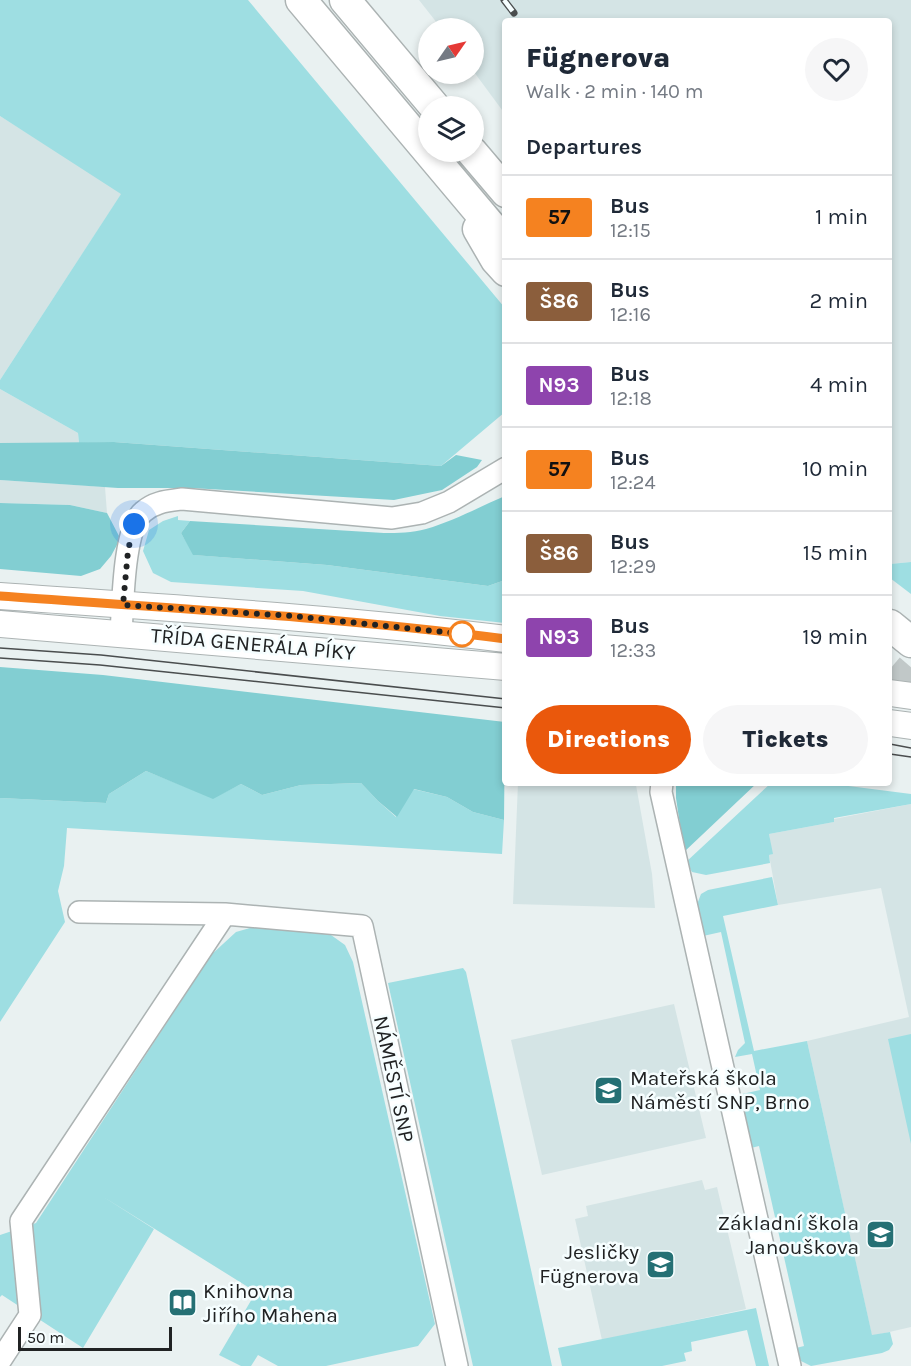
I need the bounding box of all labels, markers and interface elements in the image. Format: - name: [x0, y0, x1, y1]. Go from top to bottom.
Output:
- north arrow: [418, 18, 484, 84]
- map controls: [418, 18, 484, 162]
- button: heart: [805, 38, 868, 101]
- text: Fügnerova: [526, 41, 670, 74]
- text: Walk · 2 min · 140 m: [526, 80, 703, 103]
- button: layers: [418, 96, 484, 162]
- text: Departures: [526, 134, 642, 160]
- text: Bus: [610, 193, 650, 219]
- text: 1 min: [815, 204, 868, 230]
- text: 57: [548, 205, 570, 229]
- text: 12:15: [610, 219, 651, 242]
- text: Bus: [610, 277, 650, 303]
- text: 2 min: [810, 288, 868, 314]
- text: Š86: [539, 289, 579, 313]
- text: 12:16: [610, 303, 651, 326]
- text: Bus: [610, 361, 650, 387]
- text: 4 min: [810, 372, 868, 398]
- text: N93: [539, 373, 579, 397]
- text: 12:18: [610, 387, 652, 410]
- text: Bus: [610, 445, 650, 471]
- text: 10 min: [802, 456, 868, 482]
- text: 57: [548, 457, 570, 481]
- text: 12:24: [610, 471, 656, 494]
- your location: [119, 509, 149, 539]
- text: Bus: [610, 529, 650, 555]
- text: 15 min: [803, 540, 868, 566]
- text: Š86: [539, 541, 579, 565]
- text: 12:29: [610, 555, 656, 578]
- text: Bus: [610, 613, 650, 639]
- unlabelled marker: [449, 621, 475, 647]
- street label: TŘÍDA GENERÁLA PÍKY: [150, 623, 357, 665]
- text: 19 min: [802, 624, 868, 650]
- text: N93: [539, 625, 579, 649]
- text: 12:33: [610, 639, 656, 662]
- button: Directions: [526, 705, 691, 774]
- button: Tickets: [703, 705, 868, 774]
- street label: NÁMĚSTÍ SNP: [369, 1014, 419, 1144]
- place label: Mateřská škola Náměstí SNP, Brno: [630, 1066, 809, 1114]
- school or university icon: Mateřská škola Náměstí SNP, Brno: [593, 1074, 625, 1106]
- place label: Základní škola Janouškova: [718, 1211, 859, 1259]
- school or university icon: Základní škola Janouškova: [864, 1219, 896, 1251]
- place label: Jesličky Fügnerova: [539, 1240, 639, 1288]
- school or university icon: Jesličky Fügnerova: [644, 1248, 676, 1280]
- place label: Knihovna Jiřího Mahena: [203, 1279, 338, 1327]
- library icon: Knihovna Jiřího Mahena: [166, 1287, 198, 1319]
- scale bar: [18, 1324, 172, 1352]
- text: 50 m: [27, 1328, 64, 1347]

